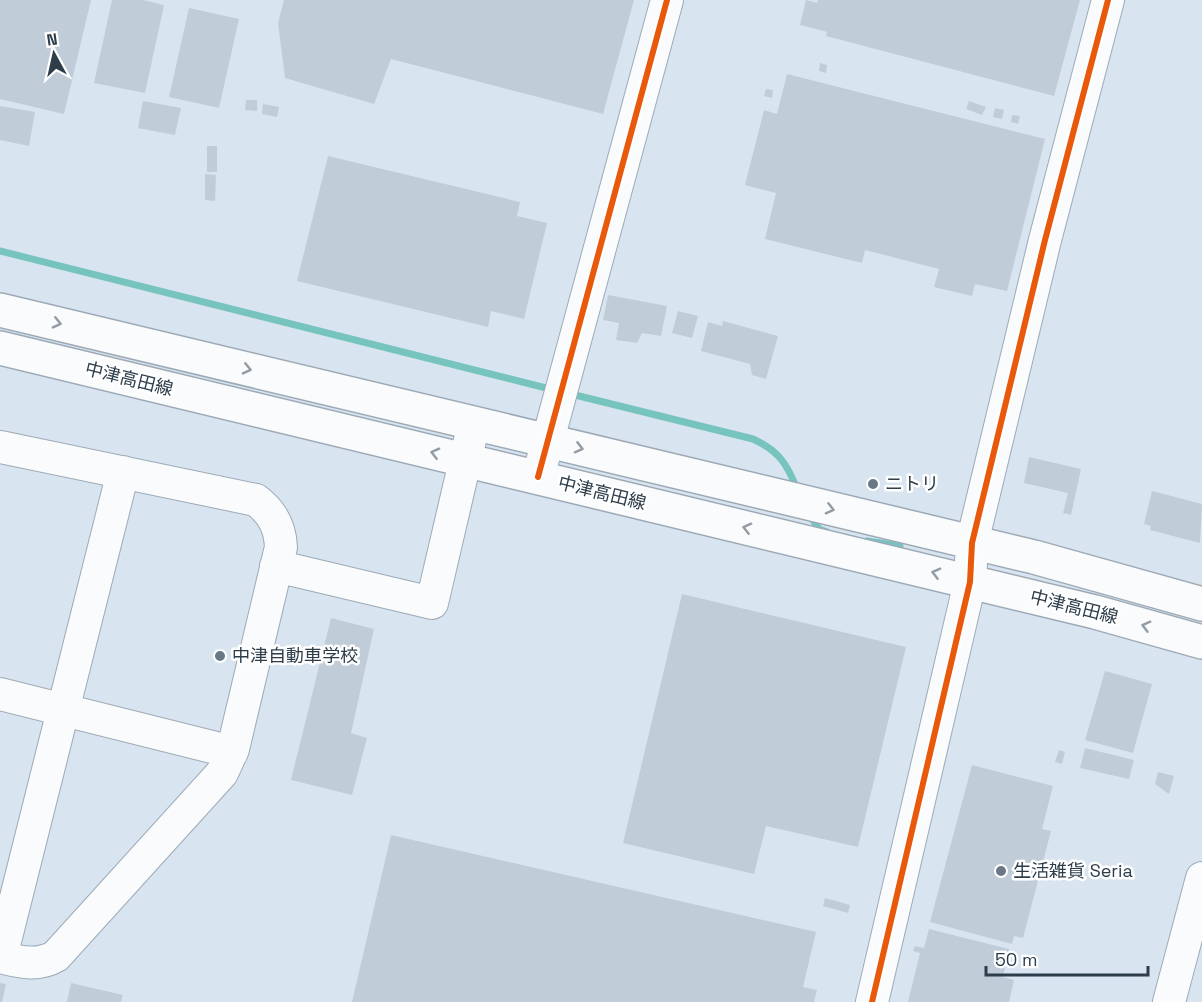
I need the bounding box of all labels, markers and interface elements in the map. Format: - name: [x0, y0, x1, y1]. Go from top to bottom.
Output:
- north arrow: [24, 24, 84, 84]
- text: N: [45, 28, 59, 51]
- one-way arrow: [52, 316, 62, 329]
- street label: 中津高田線: [83, 356, 176, 401]
- one-way arrow: [241, 361, 251, 374]
- one-way arrow: [574, 441, 584, 454]
- one-way arrow: [430, 447, 440, 460]
- street label: 中津高田線: [556, 470, 649, 515]
- place label: ニトリ: [885, 472, 939, 495]
- marker: ニトリ: [866, 477, 880, 491]
- one-way arrow: [825, 501, 835, 514]
- one-way arrow: [742, 522, 752, 535]
- one-way arrow: [932, 568, 942, 581]
- street label: 中津高田線: [1028, 584, 1121, 629]
- one-way arrow: [1141, 621, 1152, 633]
- place label: 中津自動車学校: [232, 644, 358, 667]
- marker: 中津自動車学校: [213, 649, 227, 663]
- place label: 生活雑貨 Seria: [1013, 859, 1133, 882]
- marker: 生活雑貨 Seria: [994, 864, 1008, 878]
- scale bar: [986, 939, 1148, 977]
- text: 50 m: [995, 948, 1037, 971]

